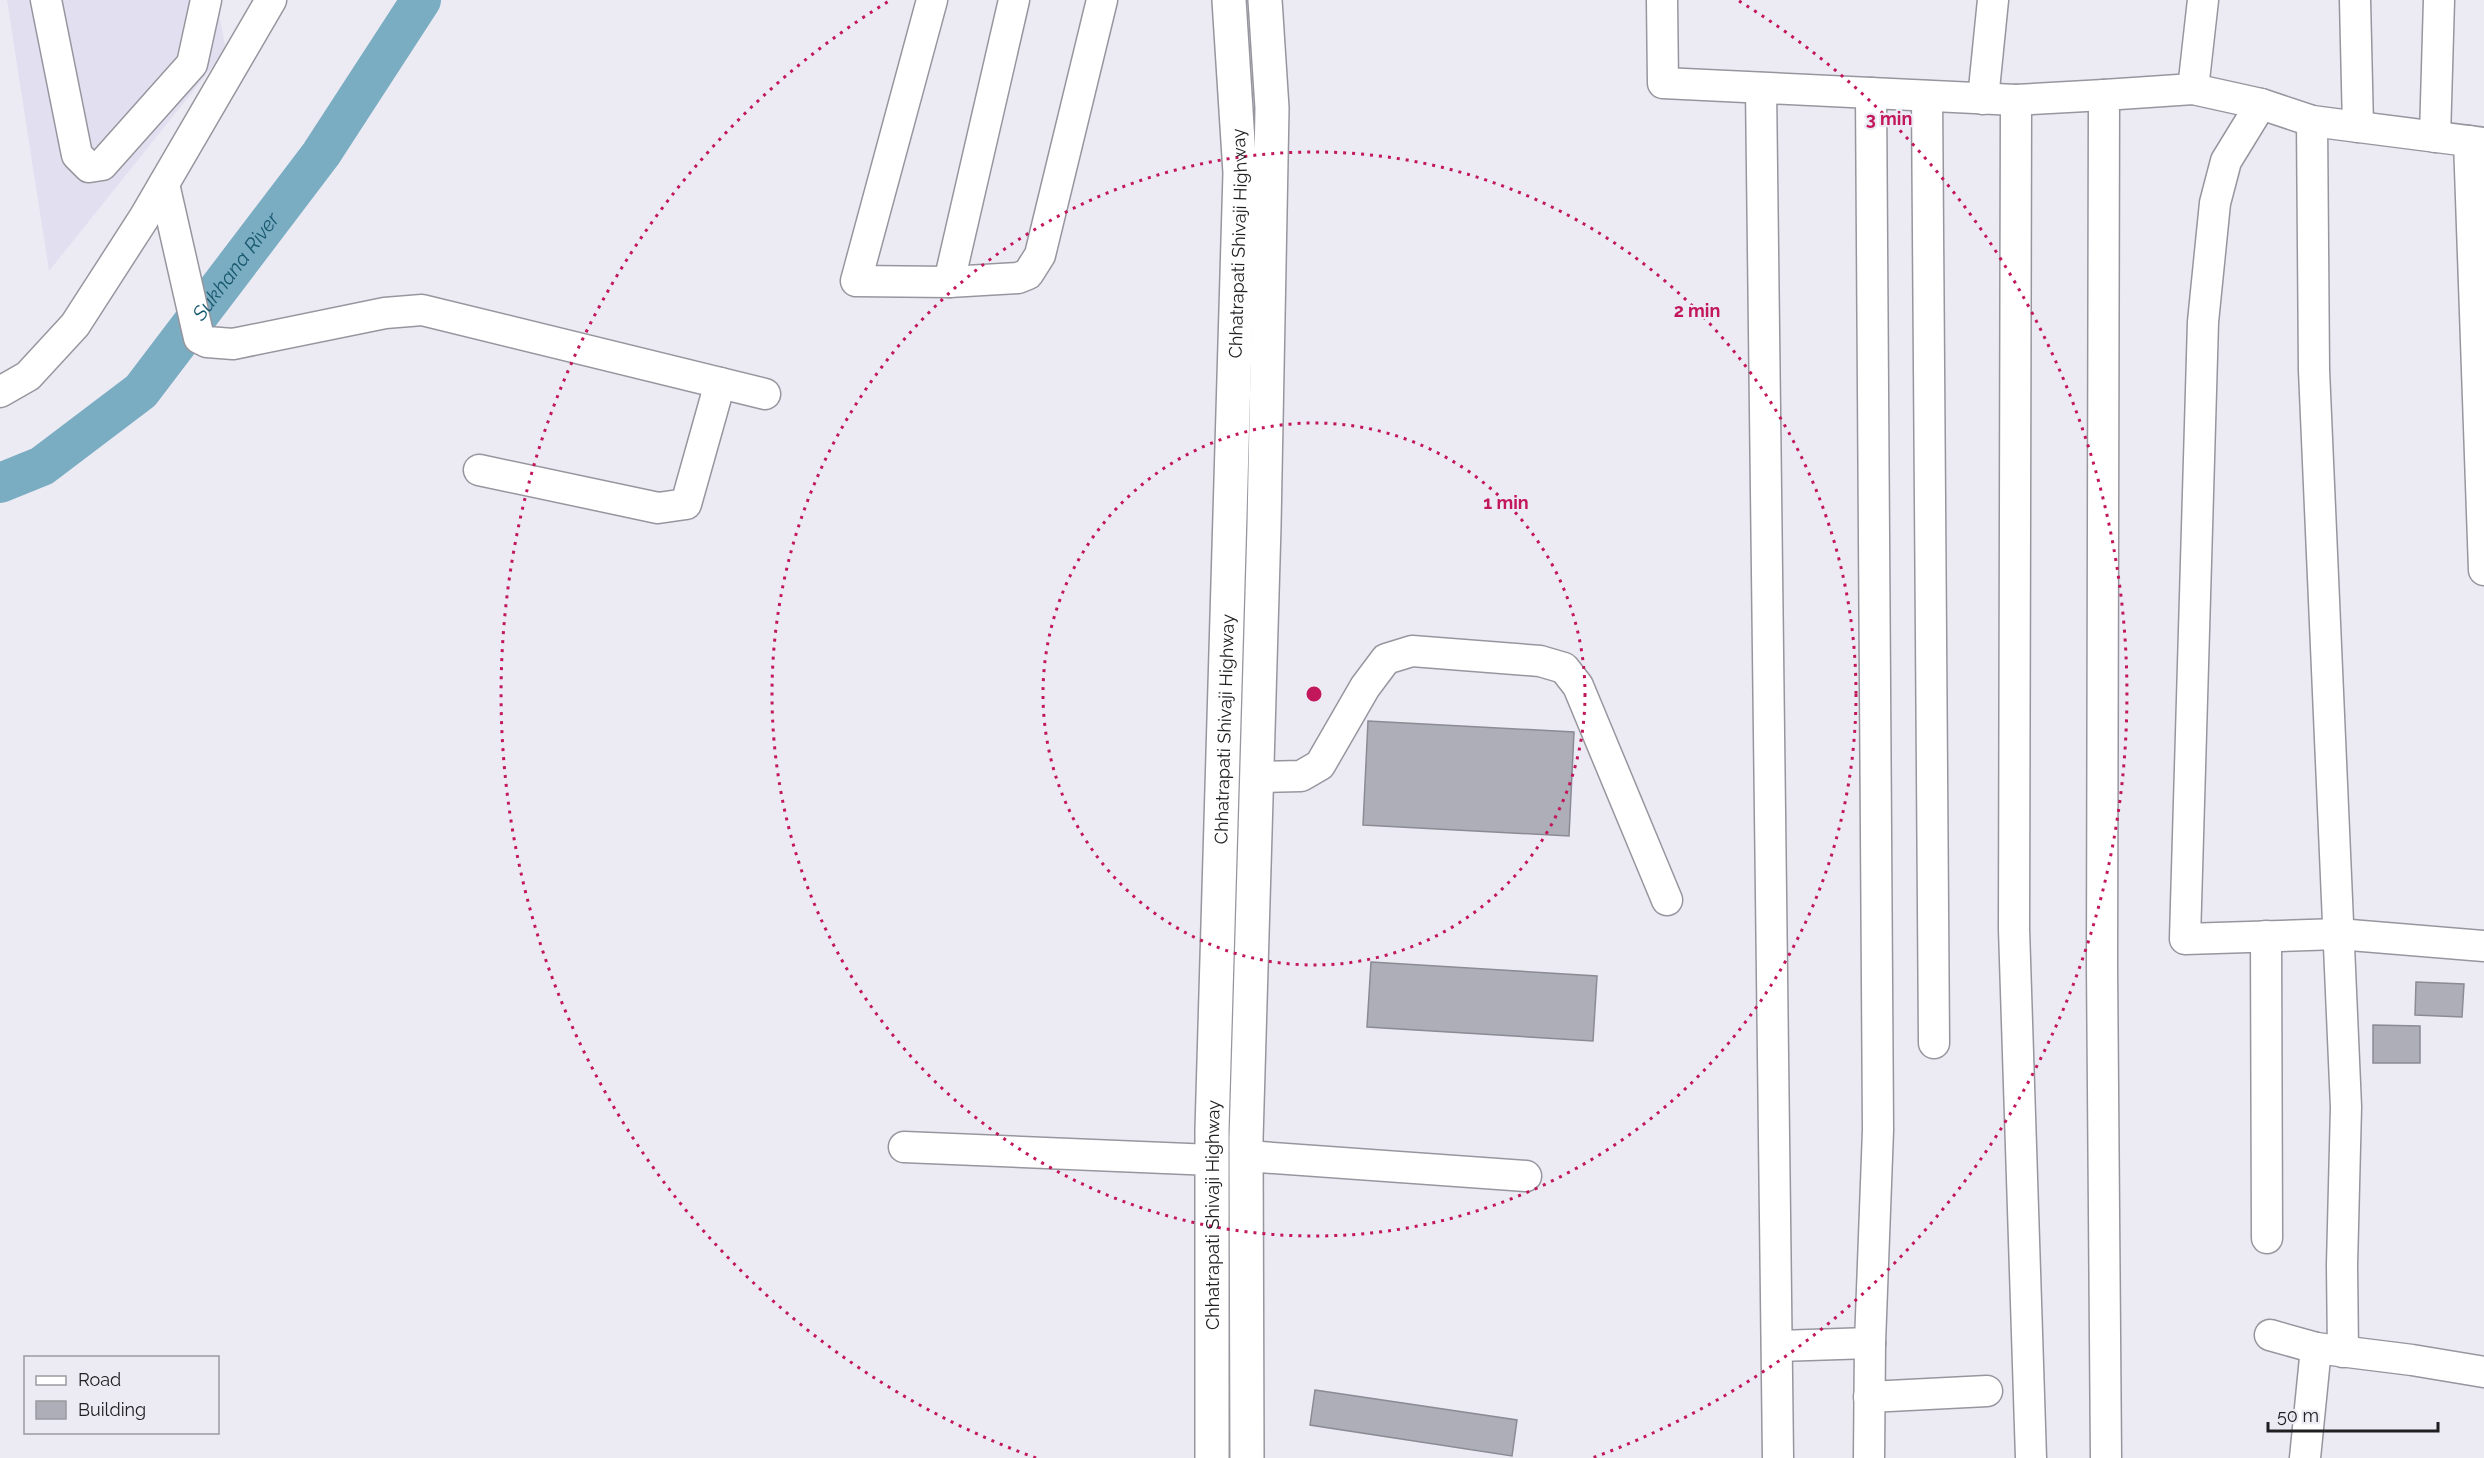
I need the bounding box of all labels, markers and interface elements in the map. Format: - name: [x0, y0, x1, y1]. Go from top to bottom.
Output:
- text: 3 min: [1866, 108, 1912, 129]
- street label: Chhatrapati Shivaji Highway: [1224, 128, 1251, 359]
- water label: Sukhana River: [186, 207, 285, 326]
- text: 2 min: [1674, 300, 1720, 321]
- text: 1 min: [1483, 492, 1529, 513]
- street label: Chhatrapati Shivaji Highway: [1210, 614, 1238, 845]
- centre of rings: [1304, 684, 1324, 704]
- street label: Chhatrapati Shivaji Highway: [1201, 1099, 1223, 1330]
- legend: [24, 1356, 219, 1434]
- text: Road: [78, 1369, 121, 1390]
- scale bar: [2268, 1395, 2438, 1433]
- text: Building: [78, 1399, 146, 1420]
- text: 50 m: [2277, 1405, 2319, 1426]

